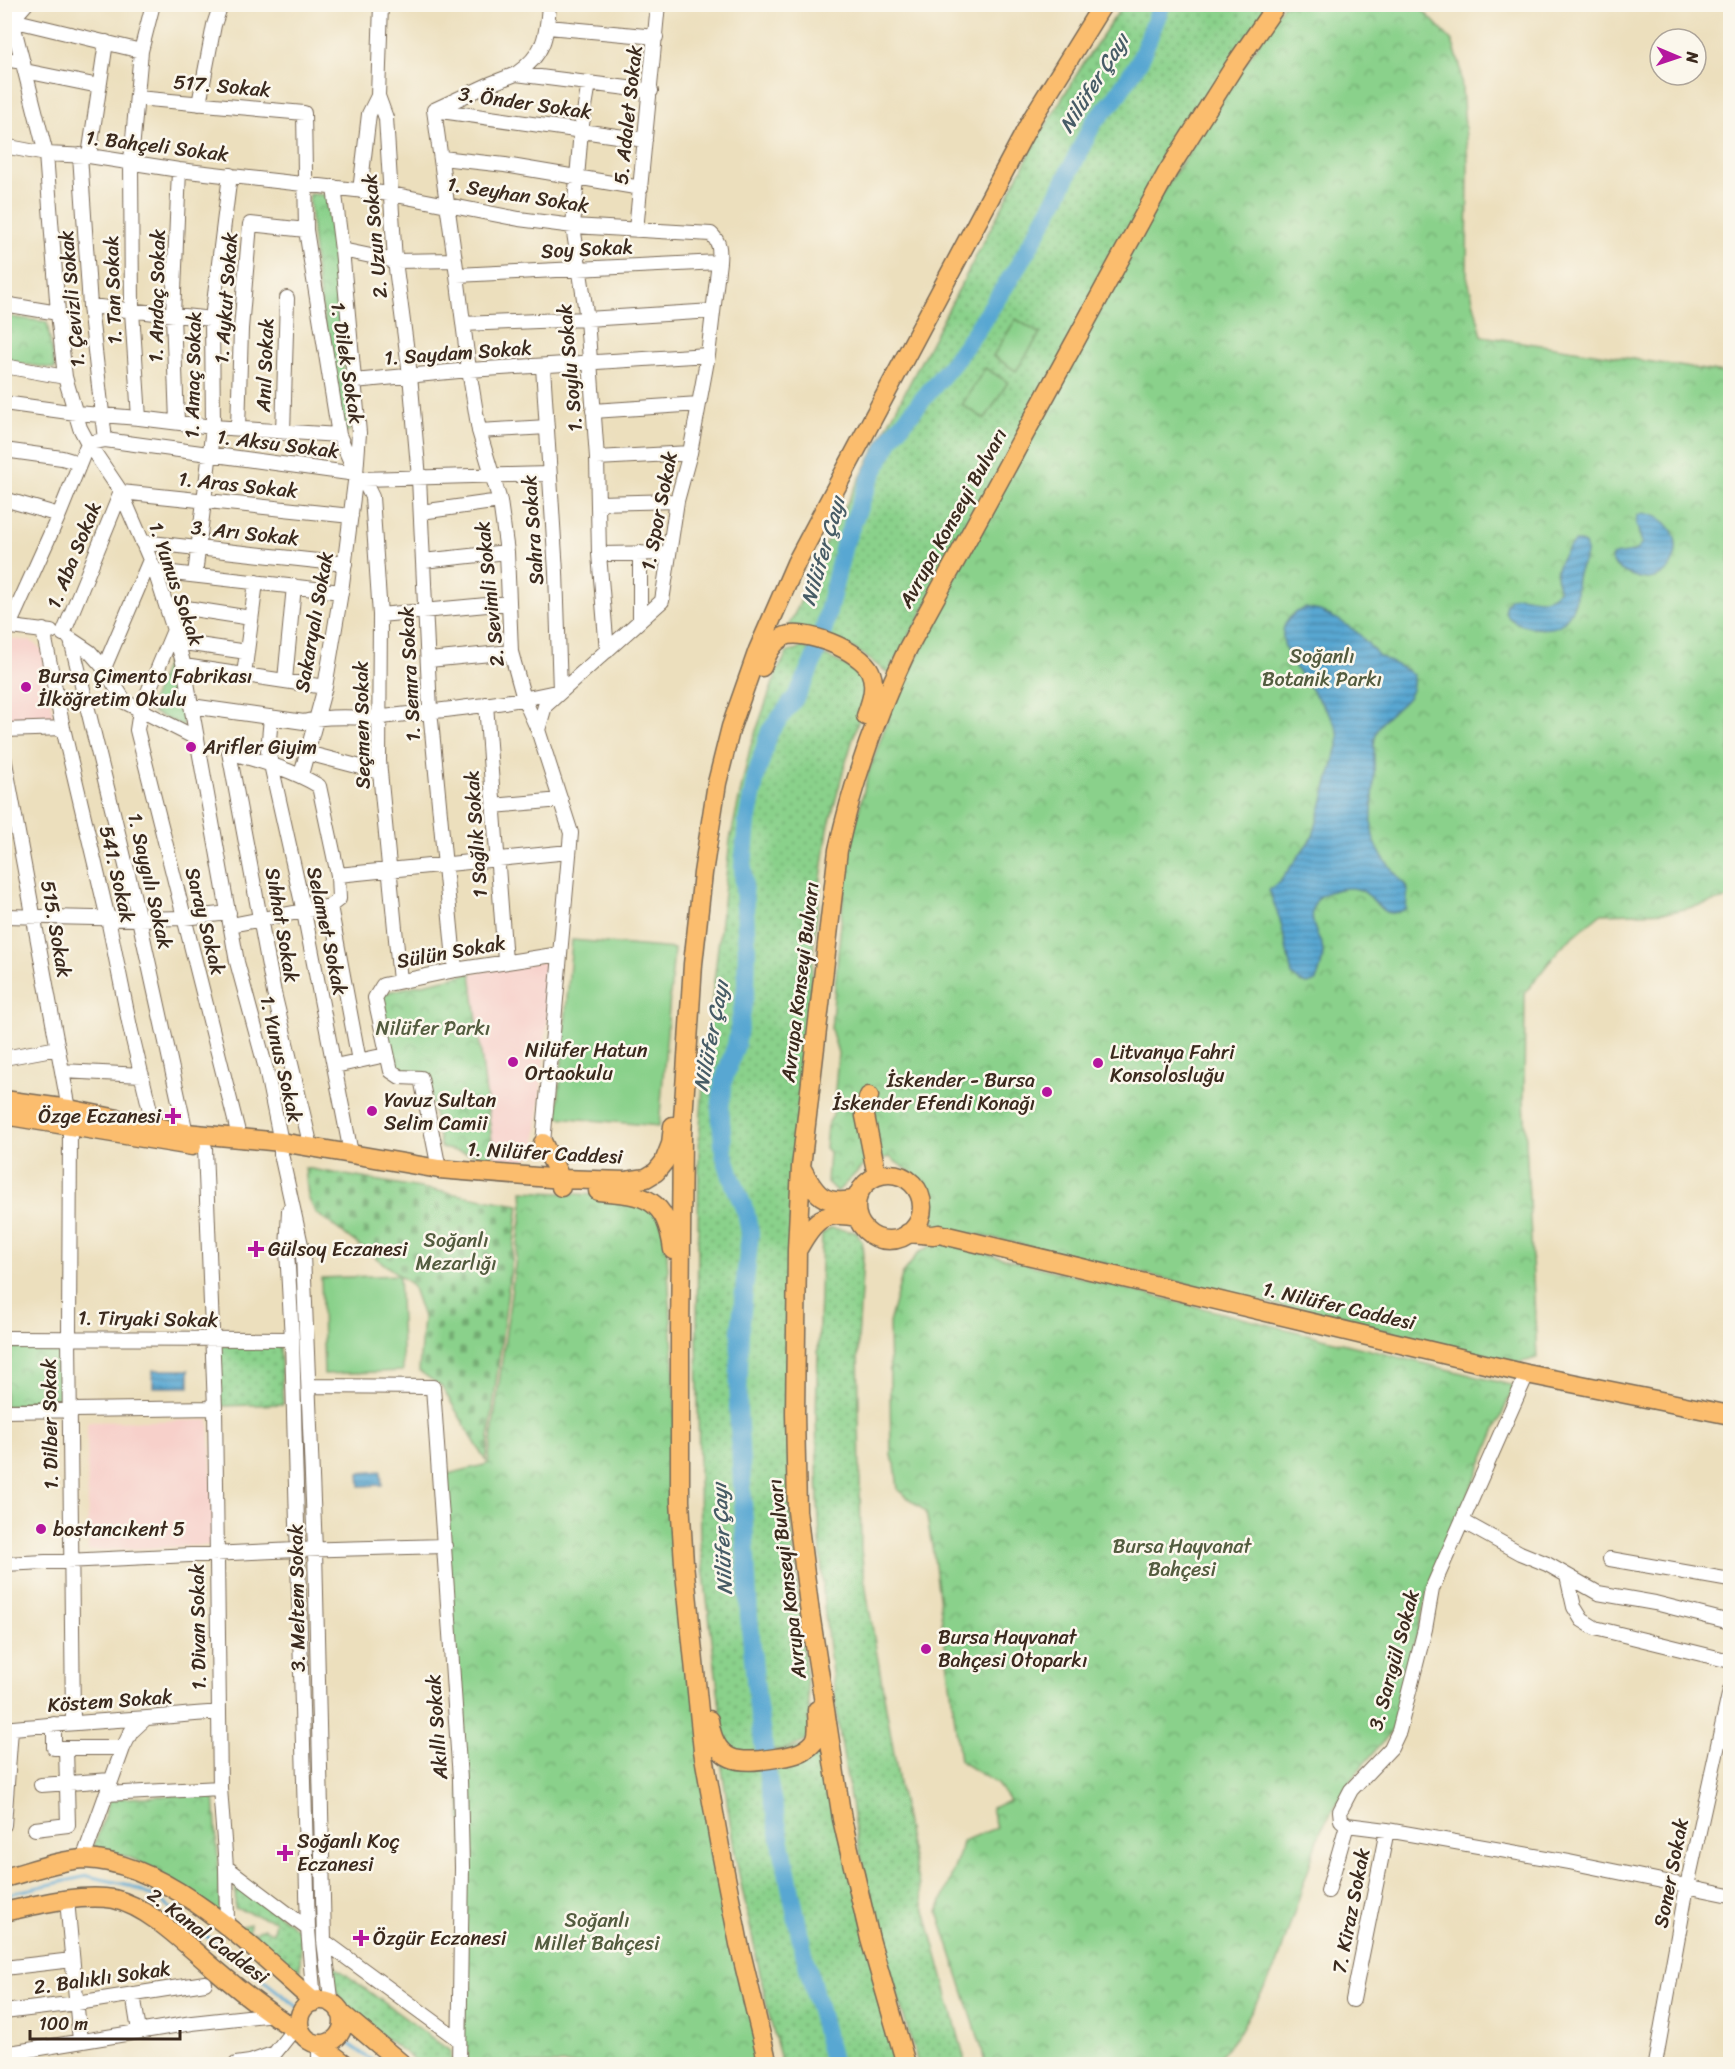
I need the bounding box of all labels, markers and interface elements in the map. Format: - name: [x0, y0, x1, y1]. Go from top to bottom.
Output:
- water label: Nilüfer Çayı: [1048, 24, 1141, 141]
- north arrow: [1648, 27, 1708, 87]
- street label: 5. Adalet Sokak: [603, 43, 653, 187]
- text: N: [1678, 50, 1707, 64]
- street label: 517. Sokak: [172, 64, 272, 108]
- street label: 3. Önder Sokak: [456, 76, 594, 130]
- street label: 1. Bahçeli Sokak: [84, 120, 231, 172]
- street label: 1. Seyhan Sokak: [444, 167, 592, 224]
- street label: 2. Uzun Sokak: [352, 172, 398, 300]
- street label: 1. Çevizli Sokak: [49, 229, 95, 369]
- street label: 1. Andaç Sokak: [138, 229, 176, 363]
- street label: Soy Sokak: [540, 229, 634, 269]
- street label: 1. Aykut Sokak: [204, 231, 248, 365]
- street label: 1. Tan Sokak: [94, 235, 132, 345]
- street label: 1. Dilek Sokak: [320, 300, 374, 427]
- street label: 1. Soylu Sokak: [547, 302, 593, 433]
- street label: 1. Amaç Sokak: [174, 311, 212, 439]
- street label: Anıl Sokak: [246, 317, 284, 414]
- street label: 1. Saydam Sokak: [383, 330, 533, 376]
- street label: 1. Aksu Sokak: [215, 419, 341, 469]
- street label: Avrupa Konseyi Bulvarı: [888, 421, 1017, 615]
- street label: 1. Spor Sokak: [630, 448, 688, 573]
- street label: 1. Aras Sokak: [177, 461, 300, 509]
- street label: Sahra Sokak: [512, 473, 554, 586]
- water label: Nilüfer Çayı: [789, 490, 857, 610]
- street label: 1. Aba Sokak: [37, 496, 111, 614]
- street label: 3. Arı Sokak: [189, 510, 301, 556]
- street label: 1. Yunus Sokak: [138, 517, 214, 651]
- street label: 2. Sevimli Sokak: [465, 519, 515, 669]
- street label: Sakaryalı Sokak: [284, 549, 344, 695]
- street label: 1. Semra Sokak: [389, 605, 431, 742]
- park label: Soğanlı Botanik Parkı: [1262, 639, 1382, 697]
- place label: Bursa Çimento Fabrikası İlköğretim Okulu: [37, 659, 252, 717]
- street label: Seçmen Sokak: [343, 660, 381, 789]
- marker: Bursa Çimento Fabrikası İlköğretim Okulu: [19, 680, 33, 694]
- place label: Arifler Giyim: [202, 730, 317, 765]
- marker: Arifler Giyim: [184, 740, 198, 754]
- street label: 1 Sağlık Sokak: [454, 769, 498, 899]
- street label: 1. Saygılı Sokak: [117, 809, 183, 953]
- street label: 541. Sokak: [89, 822, 145, 926]
- street label: Saray Sokak: [175, 863, 235, 979]
- street label: Selamet Sokak: [296, 863, 358, 999]
- street label: Sıhhat Sokak: [255, 865, 309, 986]
- street label: 515. Sokak: [30, 878, 82, 981]
- street label: Avrupa Konseyi Bulvarı: [770, 880, 830, 1085]
- street label: Sülün Sokak: [394, 925, 508, 979]
- water label: Nilüfer Çayı: [682, 975, 741, 1095]
- street label: 1. Yunus Sokak: [249, 992, 313, 1126]
- park label: Nilüfer Parkı: [376, 1011, 490, 1046]
- place label: Nilüfer Hatun Ortaokulu: [525, 1033, 648, 1091]
- place label: Litvanya Fahri Konsolosluğu: [1110, 1035, 1236, 1093]
- marker: Nilüfer Hatun Ortaokulu: [506, 1055, 520, 1069]
- marker: Litvanya Fahri Konsolosluğu: [1091, 1056, 1105, 1070]
- place label: İskender - Bursa İskender Efendi Konağı: [832, 1063, 1035, 1121]
- place label: Yavuz Sultan Selim Camii: [384, 1083, 496, 1141]
- marker: İskender - Bursa İskender Efendi Konağı: [1040, 1085, 1054, 1099]
- place label: Özge Eczanesi: [38, 1099, 162, 1134]
- marker: Yavuz Sultan Selim Camii: [365, 1104, 379, 1118]
- marker: Özge Eczanesi: [166, 1109, 180, 1123]
- street label: 1. Nilüfer Caddesi: [466, 1131, 625, 1175]
- park label: Soğanlı Mezarlığı: [415, 1223, 497, 1281]
- place label: Gülsoy Eczanesi: [268, 1232, 409, 1267]
- marker: Gülsoy Eczanesi: [249, 1242, 263, 1256]
- street label: 1. Nilüfer Caddesi: [1259, 1271, 1420, 1341]
- street label: 1. Tiryaki Sokak: [77, 1300, 219, 1338]
- street label: 1. Dilber Sokak: [31, 1358, 69, 1490]
- street label: Avrupa Konseyi Bulvarı: [757, 1477, 817, 1682]
- water label: Nilüfer Çayı: [700, 1480, 744, 1596]
- place label: bostancıkent 5: [53, 1512, 185, 1547]
- marker: bostancıkent 5: [34, 1522, 48, 1536]
- street label: 3. Meltem Sokak: [278, 1523, 316, 1672]
- park label: Bursa Hayvanat Bahçesi: [1113, 1529, 1252, 1587]
- street label: 1. Divan Sokak: [179, 1563, 217, 1690]
- street label: 3. Sarıgül Sokak: [1358, 1585, 1430, 1734]
- place label: Bursa Hayvanat Bahçesi Otoparkı: [938, 1620, 1087, 1678]
- marker: Bursa Hayvanat Bahçesi Otoparkı: [919, 1642, 933, 1656]
- street label: Akıllı Sokak: [416, 1673, 458, 1782]
- street label: Köstem Sokak: [46, 1679, 174, 1723]
- street label: Soner Sokak: [1643, 1815, 1699, 1931]
- place label: Soğanlı Koç Eczanesi: [297, 1824, 399, 1882]
- street label: 7. Kiraz Sokak: [1322, 1845, 1380, 1977]
- marker: Soğanlı Koç Eczanesi: [278, 1846, 292, 1860]
- street label: 2. Kanal Caddesi: [139, 1878, 278, 1995]
- park label: Soğanlı Millet Bahçesi: [535, 1903, 661, 1961]
- place label: Özgür Eczanesi: [373, 1921, 507, 1956]
- marker: Özgür Eczanesi: [354, 1931, 368, 1945]
- street label: 2. Balıklı Sokak: [31, 1951, 173, 2005]
- scale bar: [30, 2003, 180, 2041]
- text: 100 m: [39, 2008, 88, 2040]

